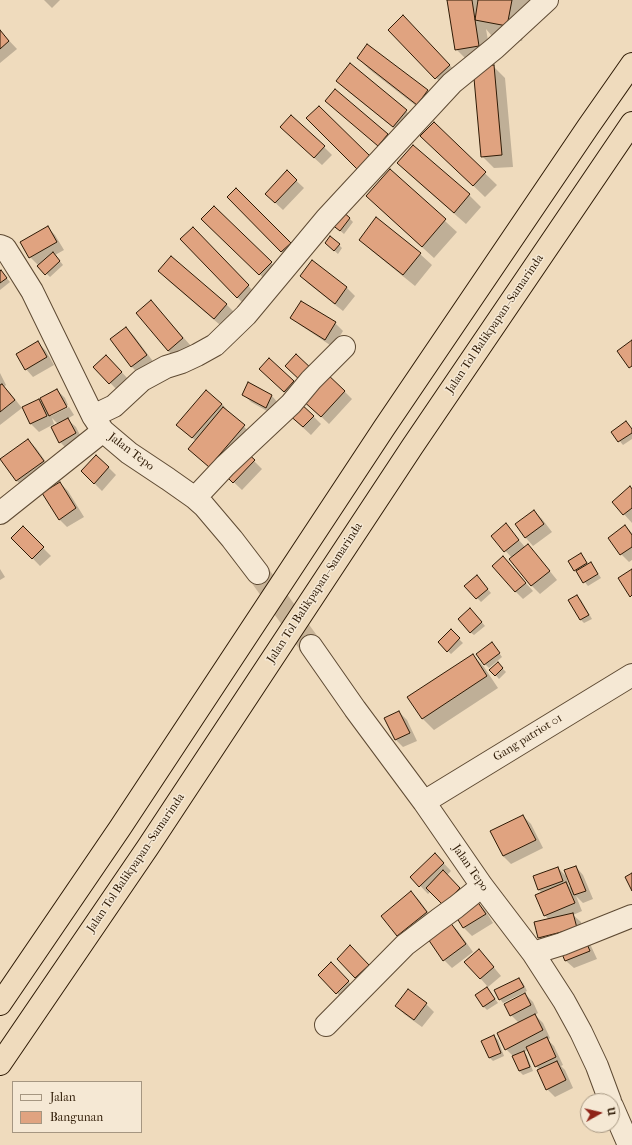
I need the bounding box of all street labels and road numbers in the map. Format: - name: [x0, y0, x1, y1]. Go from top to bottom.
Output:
- street label: Jalan Tol Balikpapan–Samarinda: [443, 252, 547, 396]
- street label: Jalan Tepo: [105, 430, 157, 474]
- street label: Jalan Tol Balikpapan–Samarinda: [264, 520, 366, 666]
- street label: Gang patriot 01: [491, 711, 565, 765]
- street label: Jalan Tol Balikpapan–Samarinda: [84, 791, 188, 935]
- street label: Jalan Tepo: [449, 842, 491, 894]

